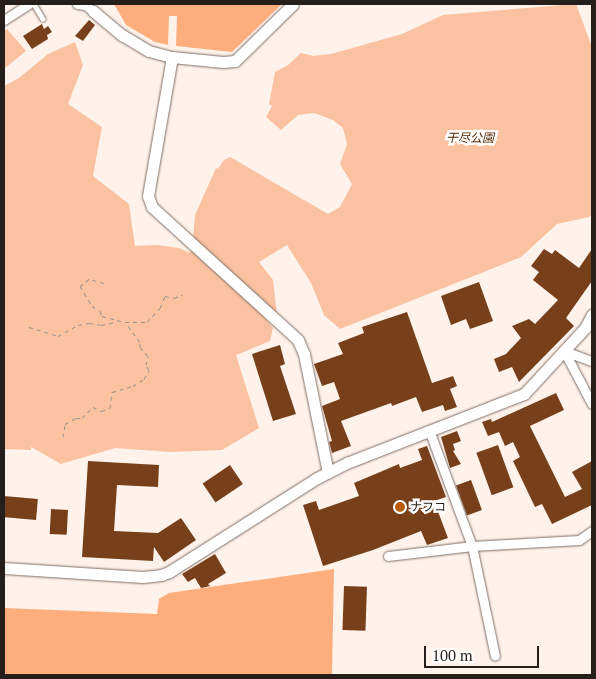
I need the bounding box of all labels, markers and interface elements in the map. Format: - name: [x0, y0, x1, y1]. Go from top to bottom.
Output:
- park label: 干尽公園: [446, 131, 494, 145]
- place label: ナフコ: [410, 500, 446, 514]
- marker: ナフコ: [394, 501, 406, 513]
- scale bar: [426, 636, 541, 668]
- text: 100 m: [432, 645, 473, 665]

